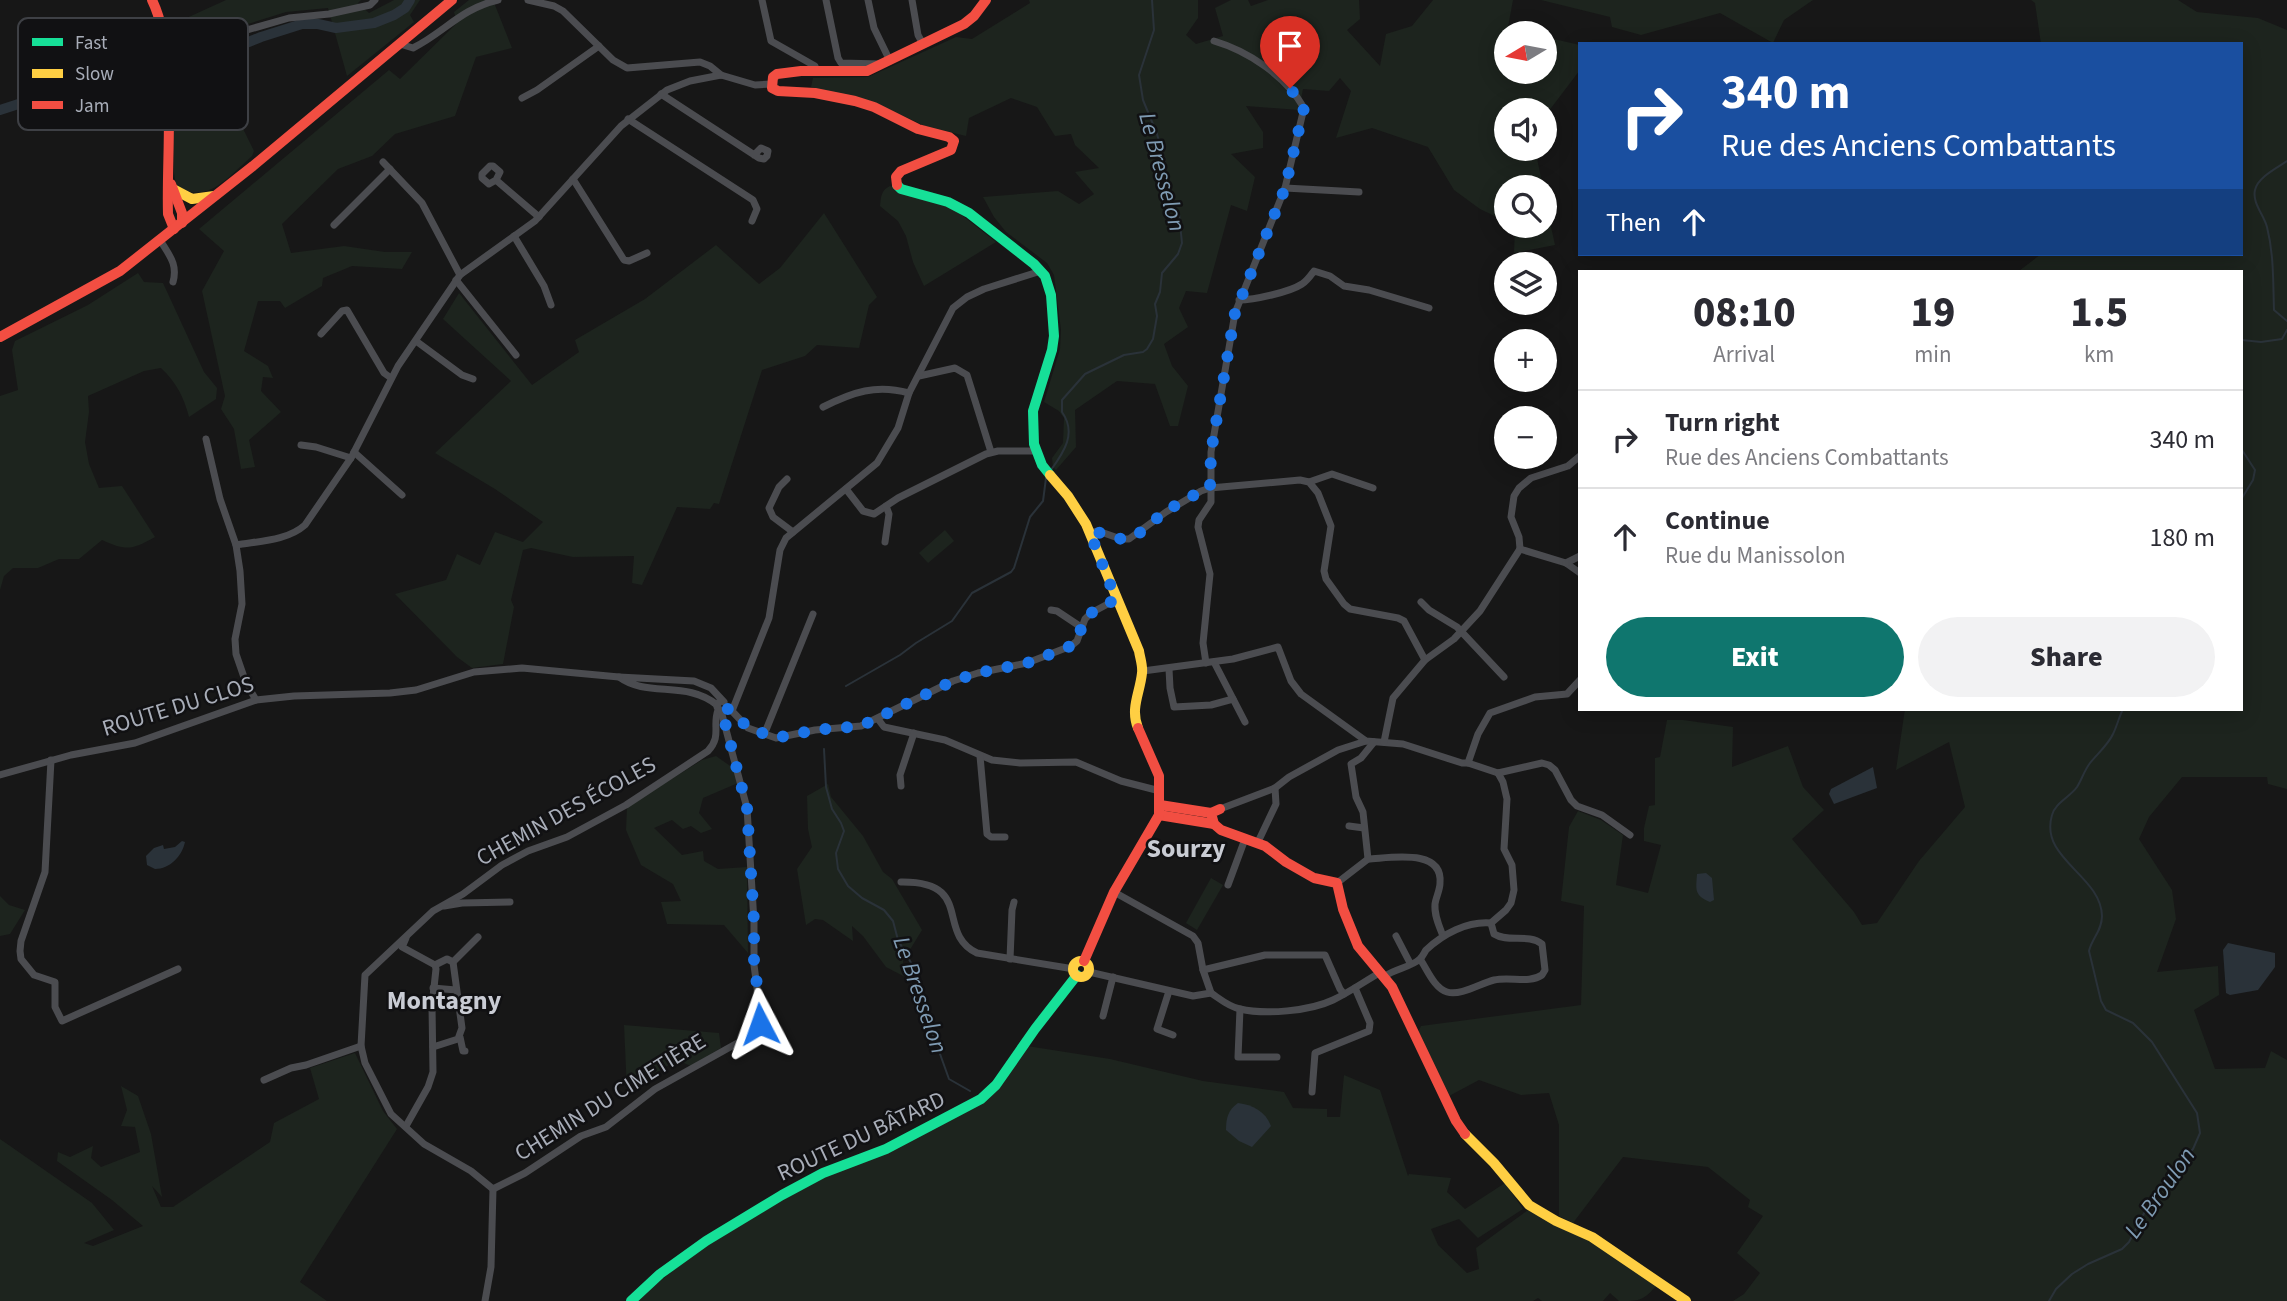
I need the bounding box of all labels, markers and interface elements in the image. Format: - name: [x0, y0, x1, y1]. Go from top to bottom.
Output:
- pin: [1260, 16, 1320, 88]
- legend: [18, 18, 248, 130]
- north arrow: [1494, 21, 1558, 84]
- map controls: [1494, 21, 1557, 469]
- icon: arrive: [1271, 27, 1309, 65]
- text: Fast: [75, 30, 108, 57]
- text: 340 m: [1721, 58, 1850, 128]
- text: Slow: [75, 61, 114, 88]
- icon: right: [1606, 70, 1697, 161]
- text: Jam: [75, 93, 109, 120]
- button: sound: [1494, 98, 1557, 161]
- water label: Le Bresselon: [1129, 109, 1195, 235]
- text: Rue des Anciens Combattants: [1721, 123, 2116, 169]
- button: search: [1494, 175, 1557, 238]
- icon: ahead: [1675, 203, 1713, 241]
- text: Then: [1606, 204, 1661, 241]
- button: layers: [1494, 252, 1557, 315]
- text: 08:10: [1693, 283, 1796, 343]
- text: 19: [1910, 283, 1955, 343]
- text: 1.5: [2070, 283, 2128, 343]
- button: +: [1494, 329, 1557, 392]
- text: Arrival: [1713, 338, 1775, 371]
- text: min: [1914, 338, 1952, 371]
- text: km: [2084, 338, 2114, 371]
- text: Turn right: [1665, 404, 1780, 441]
- button: −: [1494, 406, 1557, 469]
- icon: right: [1606, 420, 1644, 458]
- text: 340 m: [2149, 421, 2215, 458]
- text: Rue des Anciens Combattants: [1665, 441, 1949, 474]
- text: Continue: [1665, 502, 1770, 539]
- icon: ahead: [1606, 518, 1644, 556]
- text: 180 m: [2149, 519, 2215, 556]
- text: Rue du Manissolon: [1665, 539, 1846, 572]
- button: Exit: [1606, 617, 1904, 697]
- button: Share: [1918, 617, 2215, 697]
- street label: ROUTE DU CLOS: [98, 667, 258, 745]
- street label: CHEMIN DES ÉCOLES: [470, 748, 662, 874]
- district label: Sourzy: [1146, 830, 1226, 867]
- water label: Le Bresselon: [884, 932, 956, 1058]
- district label: Montagny: [387, 982, 502, 1019]
- position arrow: [723, 987, 797, 1061]
- street label: CHEMIN DU CIMETIÈRE: [508, 1025, 712, 1169]
- street label: ROUTE DU BÂTARD: [772, 1083, 950, 1189]
- water label: Le Broulon: [2116, 1140, 2204, 1246]

